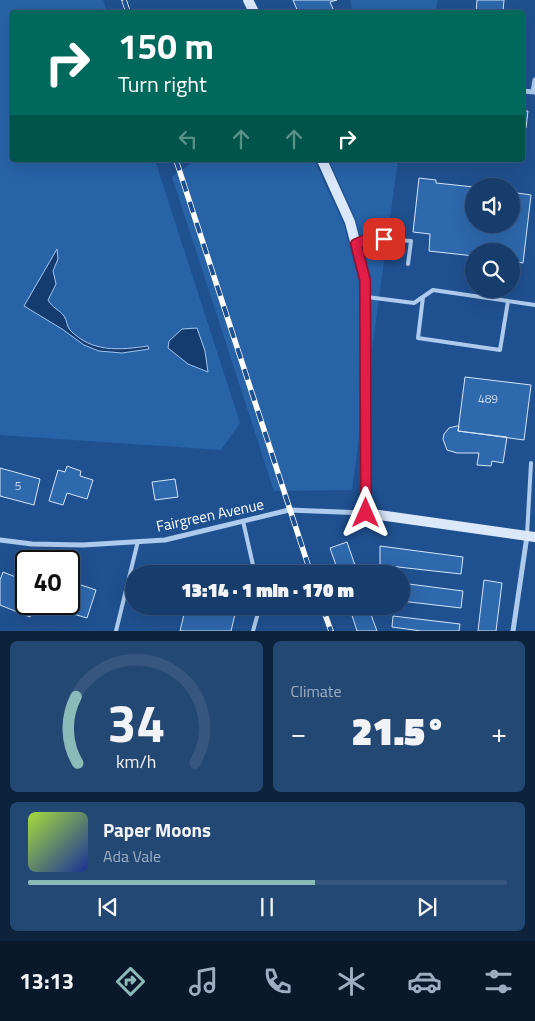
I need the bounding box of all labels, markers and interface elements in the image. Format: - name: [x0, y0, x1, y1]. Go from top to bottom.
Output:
- text: 150 m: [118, 19, 214, 73]
- icon: right: [35, 30, 100, 95]
- text: Turn right: [118, 67, 207, 101]
- icon: left: [174, 125, 202, 153]
- icon: ahead: [227, 125, 255, 153]
- icon: ahead: [280, 125, 308, 153]
- icon: right: [333, 125, 361, 153]
- map controls: [465, 178, 520, 298]
- button: sound: [465, 178, 520, 233]
- pin: [363, 218, 405, 260]
- icon: arrive: [370, 225, 398, 253]
- button: search: [465, 243, 520, 298]
- house number: 489: [478, 389, 498, 408]
- house number: 5: [15, 476, 22, 495]
- position arrow: [339, 486, 391, 538]
- street label: Fairgreen Avenue: [154, 492, 266, 538]
- speed limit sign: 40: [15, 550, 80, 615]
- text: 13:14 · 1 min · 170 m: [181, 575, 354, 604]
- text: Climate: [291, 679, 342, 703]
- text: 34: [107, 683, 165, 762]
- text: 21.5°: [352, 702, 446, 760]
- text: −: [291, 711, 306, 754]
- text: +: [491, 711, 507, 754]
- text: km/h: [116, 748, 156, 775]
- text: Paper Moons: [103, 815, 211, 844]
- text: Ada Vale: [103, 844, 161, 868]
- icon: previous: [94, 893, 122, 921]
- icon: pause: [253, 893, 281, 921]
- icon: next: [413, 893, 441, 921]
- text: 13:13: [19, 964, 74, 998]
- icon: directions: [113, 964, 148, 999]
- icon: music: [186, 964, 221, 999]
- icon: phone: [260, 964, 295, 999]
- icon: climate: [334, 964, 369, 999]
- icon: car: [407, 964, 442, 999]
- icon: filters: [481, 964, 516, 999]

